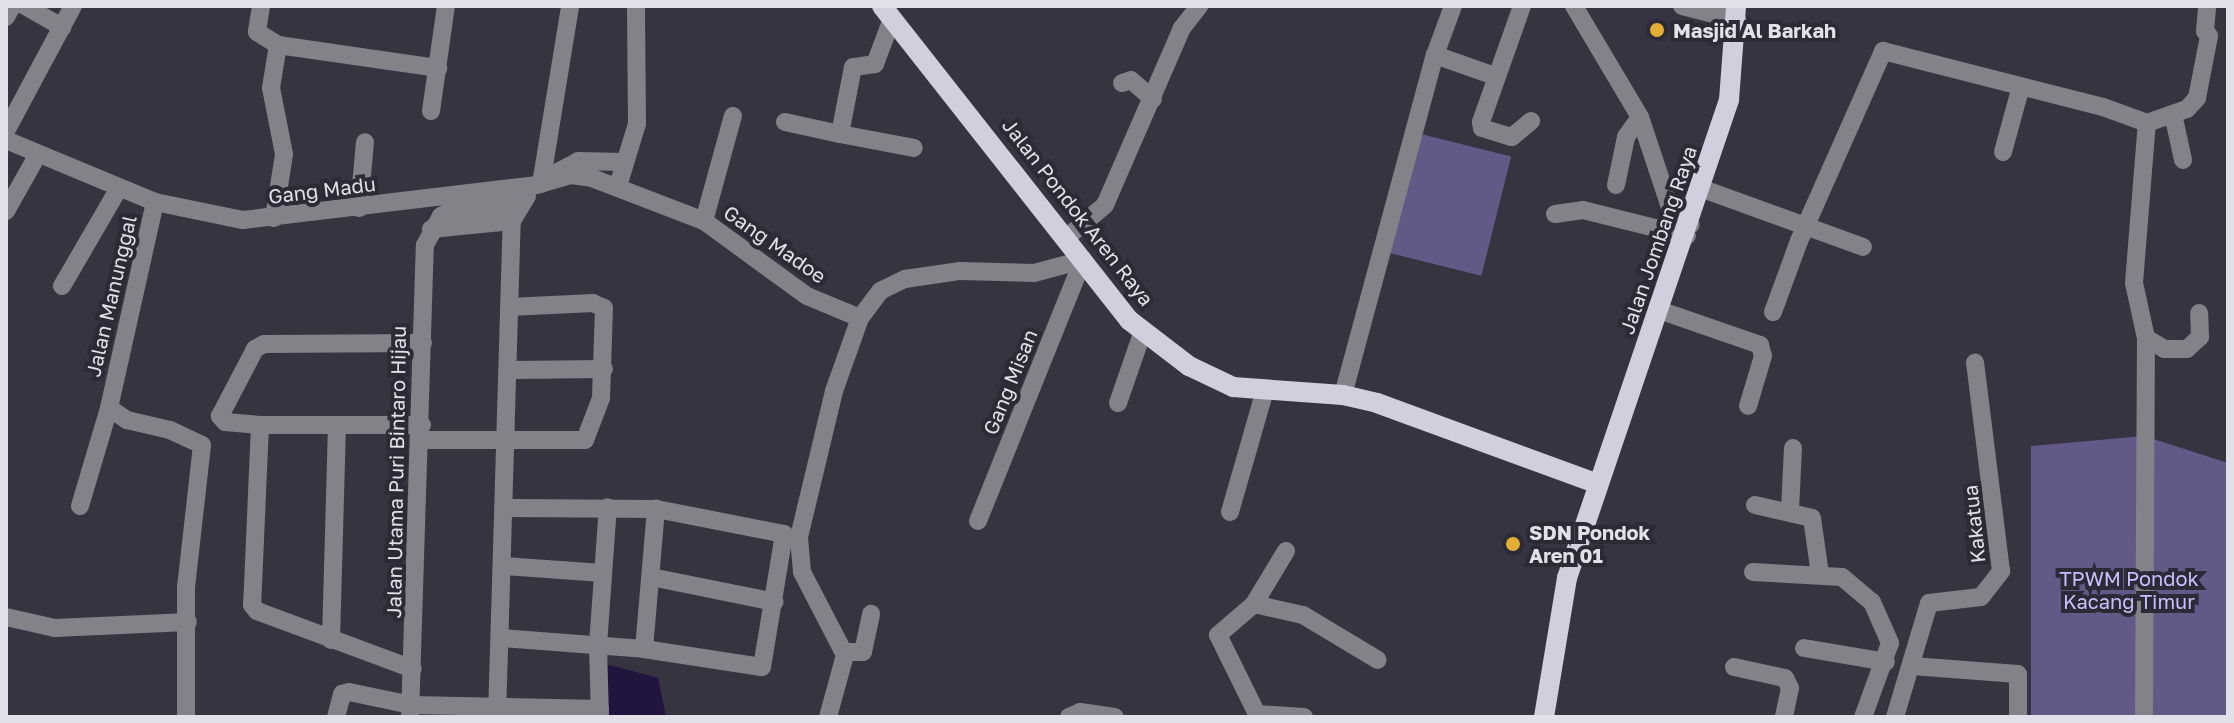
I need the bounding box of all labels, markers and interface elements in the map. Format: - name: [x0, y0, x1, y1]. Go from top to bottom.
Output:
- place label: Masjid Al Barkah: [1673, 18, 1836, 42]
- marker: Masjid Al Barkah: [1648, 21, 1666, 39]
- street label: Jalan Pondok Aren Raya: [997, 113, 1159, 311]
- street label: Jalan Jombang Raya: [1614, 143, 1702, 337]
- street label: Gang Madu: [267, 172, 377, 208]
- street label: Gang Madoe: [719, 200, 831, 288]
- street label: Jalan Manunggal: [81, 213, 141, 379]
- street label: Jalan Utama Puri Bintaro Hijau: [381, 325, 411, 619]
- street label: Gang Misan: [978, 326, 1042, 438]
- street label: Kakatua: [1958, 484, 1990, 564]
- place label: SDN Pondok Aren 01: [1529, 520, 1650, 567]
- marker: SDN Pondok Aren 01: [1504, 535, 1522, 553]
- park label: TPWM Pondok Kacang Timur: [2059, 567, 2199, 614]

